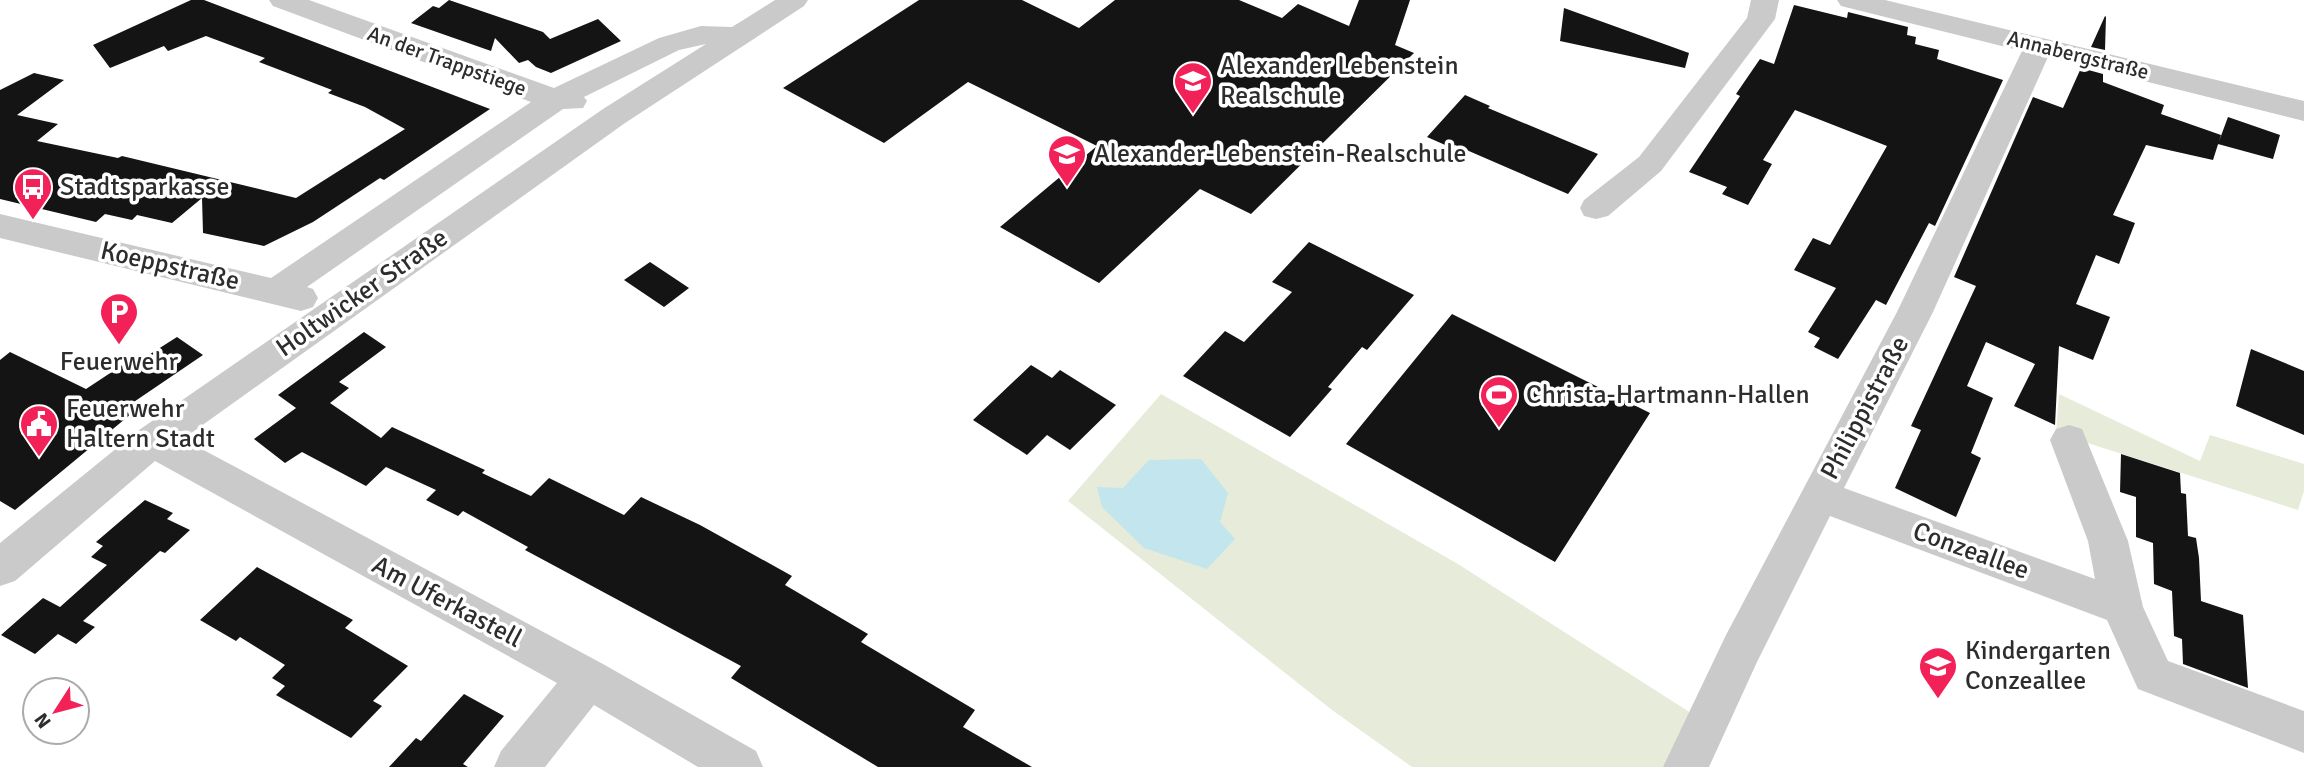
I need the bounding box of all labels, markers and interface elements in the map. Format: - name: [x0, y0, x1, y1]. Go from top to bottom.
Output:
- street label: An der Trappstiege: [364, 20, 530, 102]
- street label: Annabergstraße: [2004, 25, 2152, 85]
- place label: Alexander Lebenstein Realschule: [1220, 50, 1459, 112]
- school or university icon: Alexander Lebenstein Realschule: [1172, 60, 1214, 115]
- school or university icon: Alexander-Lebenstein-Realschule: [1046, 133, 1088, 188]
- place label: Alexander-Lebenstein-Realschule: [1094, 138, 1467, 170]
- bus stop icon: Stadtsparkasse: [12, 166, 54, 221]
- place label: Stadtsparkasse: [60, 171, 229, 203]
- street label: Holtwicker Straße: [270, 222, 454, 364]
- street label: Koeppstraße: [97, 234, 243, 298]
- parking icon: Feuerwehr: [98, 291, 140, 346]
- street label: Philippistraße: [1814, 331, 1916, 485]
- place label: Feuerwehr: [60, 346, 179, 378]
- sports icon: Christa-Hartmann-Hallen: [1478, 374, 1520, 429]
- place label: Christa-Hartmann-Hallen: [1526, 379, 1810, 411]
- place label: Feuerwehr Haltern Stadt: [66, 393, 215, 455]
- public building icon: Feuerwehr Haltern Stadt: [18, 403, 60, 458]
- street label: Conzeallee: [1908, 515, 2034, 587]
- street label: Am Uferkastell: [367, 549, 527, 655]
- place label: Kindergarten Conzeallee: [1965, 635, 2111, 697]
- school or university icon: Kindergarten Conzeallee: [1917, 645, 1959, 700]
- north arrow: [21, 676, 91, 746]
- text: N: [29, 708, 57, 733]

